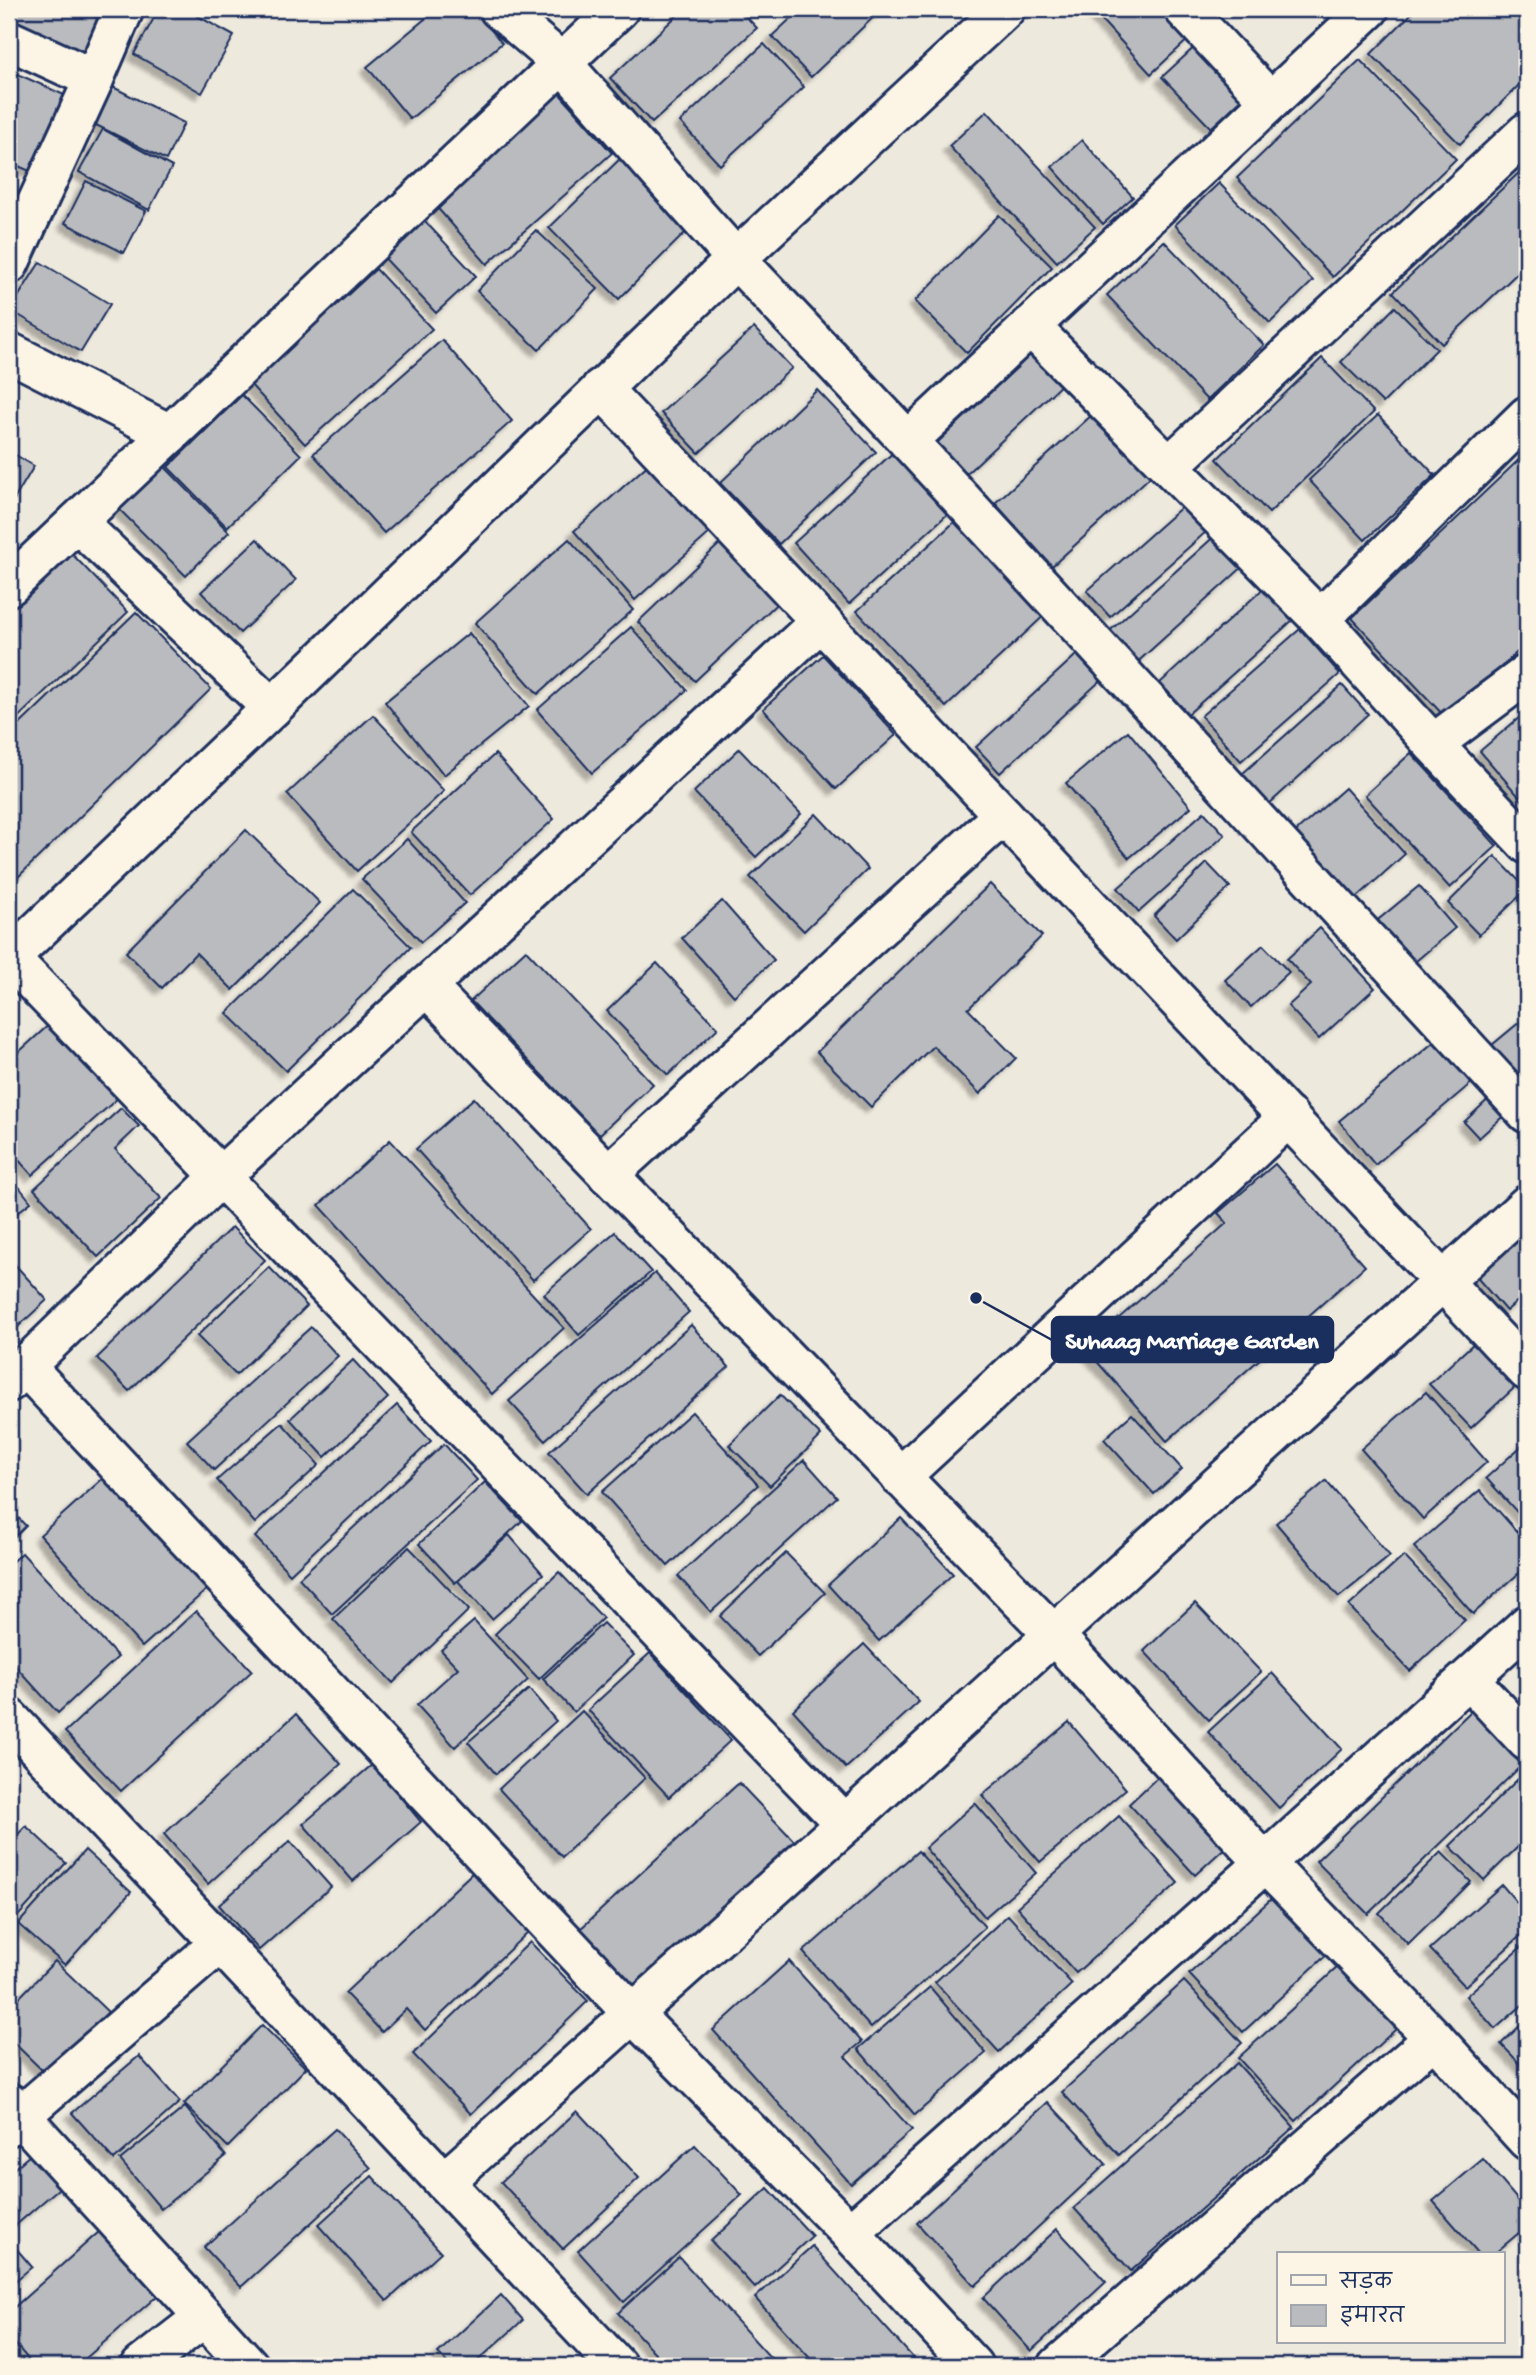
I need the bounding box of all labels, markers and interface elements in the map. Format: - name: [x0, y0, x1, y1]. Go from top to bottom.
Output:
- callout: Suhaag Marriage Garden: [1052, 1317, 1333, 1362]
- text: Suhaag Marriage Garden: [1065, 1329, 1319, 1358]
- legend: [1277, 2252, 1504, 2344]
- text: सड़क: [1339, 2272, 1393, 2297]
- text: इमारत: [1340, 2305, 1406, 2331]

